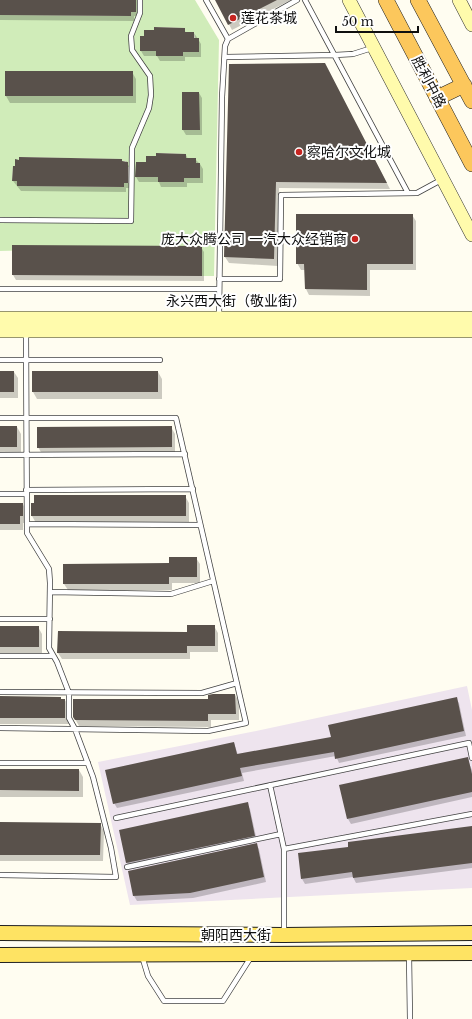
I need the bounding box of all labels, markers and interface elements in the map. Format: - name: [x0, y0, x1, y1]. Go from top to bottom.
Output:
- scale bar: [336, 8, 418, 34]
- place label: 莲花茶城: [241, 9, 297, 27]
- marker: 莲花茶城: [228, 13, 238, 23]
- text: 50 m: [342, 14, 374, 29]
- street label: 胜利中路: [408, 53, 450, 111]
- place label: 察哈尔文化城: [307, 143, 391, 161]
- marker: 察哈尔文化城: [294, 147, 304, 157]
- place label: 庞大众腾公司 一汽大众经销商: [161, 230, 347, 248]
- marker: 庞大众腾公司 一汽大众经销商: [350, 234, 360, 244]
- street label: 永兴西大街（敬业街）: [166, 292, 306, 310]
- street label: 朝阳西大街: [201, 926, 271, 944]

